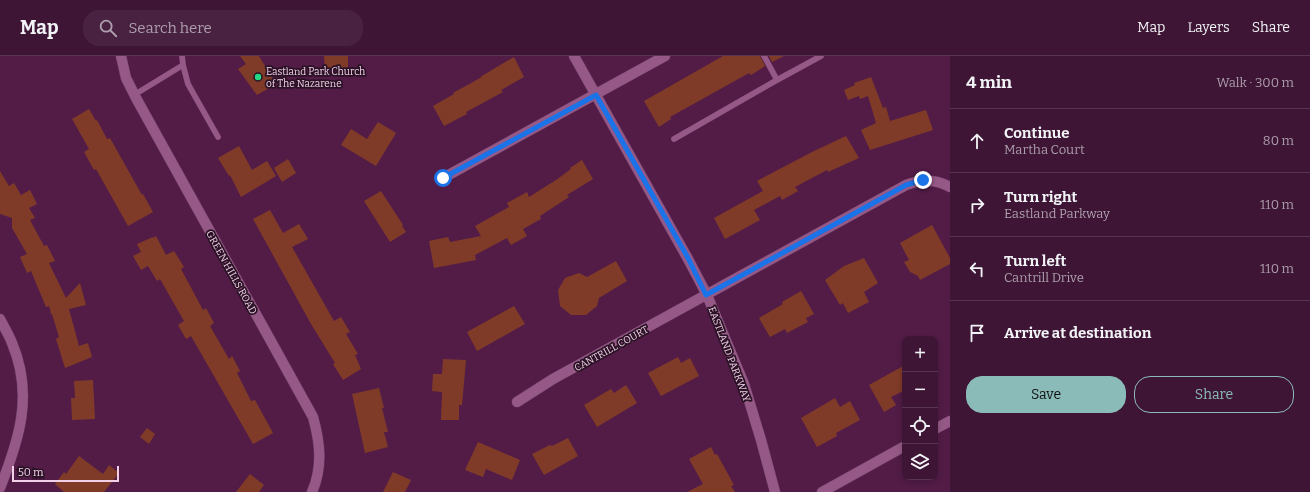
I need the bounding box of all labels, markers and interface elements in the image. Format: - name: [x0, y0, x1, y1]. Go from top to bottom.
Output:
- search box: [83, 10, 363, 46]
- text: Map: [20, 16, 59, 39]
- icon: search: [97, 17, 119, 39]
- text: Search here: [129, 19, 212, 37]
- text: Map: [1137, 19, 1165, 36]
- text: Layers: [1187, 19, 1230, 36]
- text: Share: [1252, 19, 1290, 36]
- place label: Eastland Park Church of The Nazarene: [266, 66, 366, 90]
- marker: Eastland Park Church of The Nazarene: [253, 72, 263, 82]
- text: 4 min: [966, 72, 1012, 93]
- text: Walk · 300 m: [1217, 75, 1294, 90]
- text: Continue: [1004, 124, 1070, 142]
- icon: ahead: [966, 130, 988, 152]
- text: 80 m: [1263, 133, 1294, 148]
- text: Martha Court: [1004, 142, 1085, 157]
- route start: [434, 169, 452, 187]
- route end: [914, 171, 932, 189]
- text: Turn right: [1004, 188, 1077, 206]
- icon: right: [966, 194, 988, 216]
- text: 110 m: [1260, 197, 1294, 212]
- text: Eastland Parkway: [1004, 206, 1110, 221]
- street label: GREEN HILLS ROAD: [203, 228, 259, 317]
- text: Turn left: [1004, 252, 1066, 270]
- icon: left: [966, 258, 988, 280]
- text: 110 m: [1260, 261, 1294, 276]
- text: Cantrill Drive: [1004, 270, 1084, 285]
- street label: EASTLAND PARKWAY: [705, 305, 753, 404]
- icon: arrive: [966, 322, 988, 344]
- street label: CANTRILL COURT: [572, 324, 651, 374]
- text: Arrive at destination: [1004, 324, 1151, 342]
- map controls: [902, 336, 938, 480]
- button: +: [902, 336, 938, 372]
- button: −: [902, 372, 938, 408]
- button: Save: [966, 376, 1126, 413]
- button: Share: [1134, 376, 1294, 413]
- button: locate: [902, 408, 938, 444]
- button: layers: [902, 444, 938, 480]
- scale bar: [12, 464, 119, 483]
- text: 50 m: [18, 466, 44, 479]

